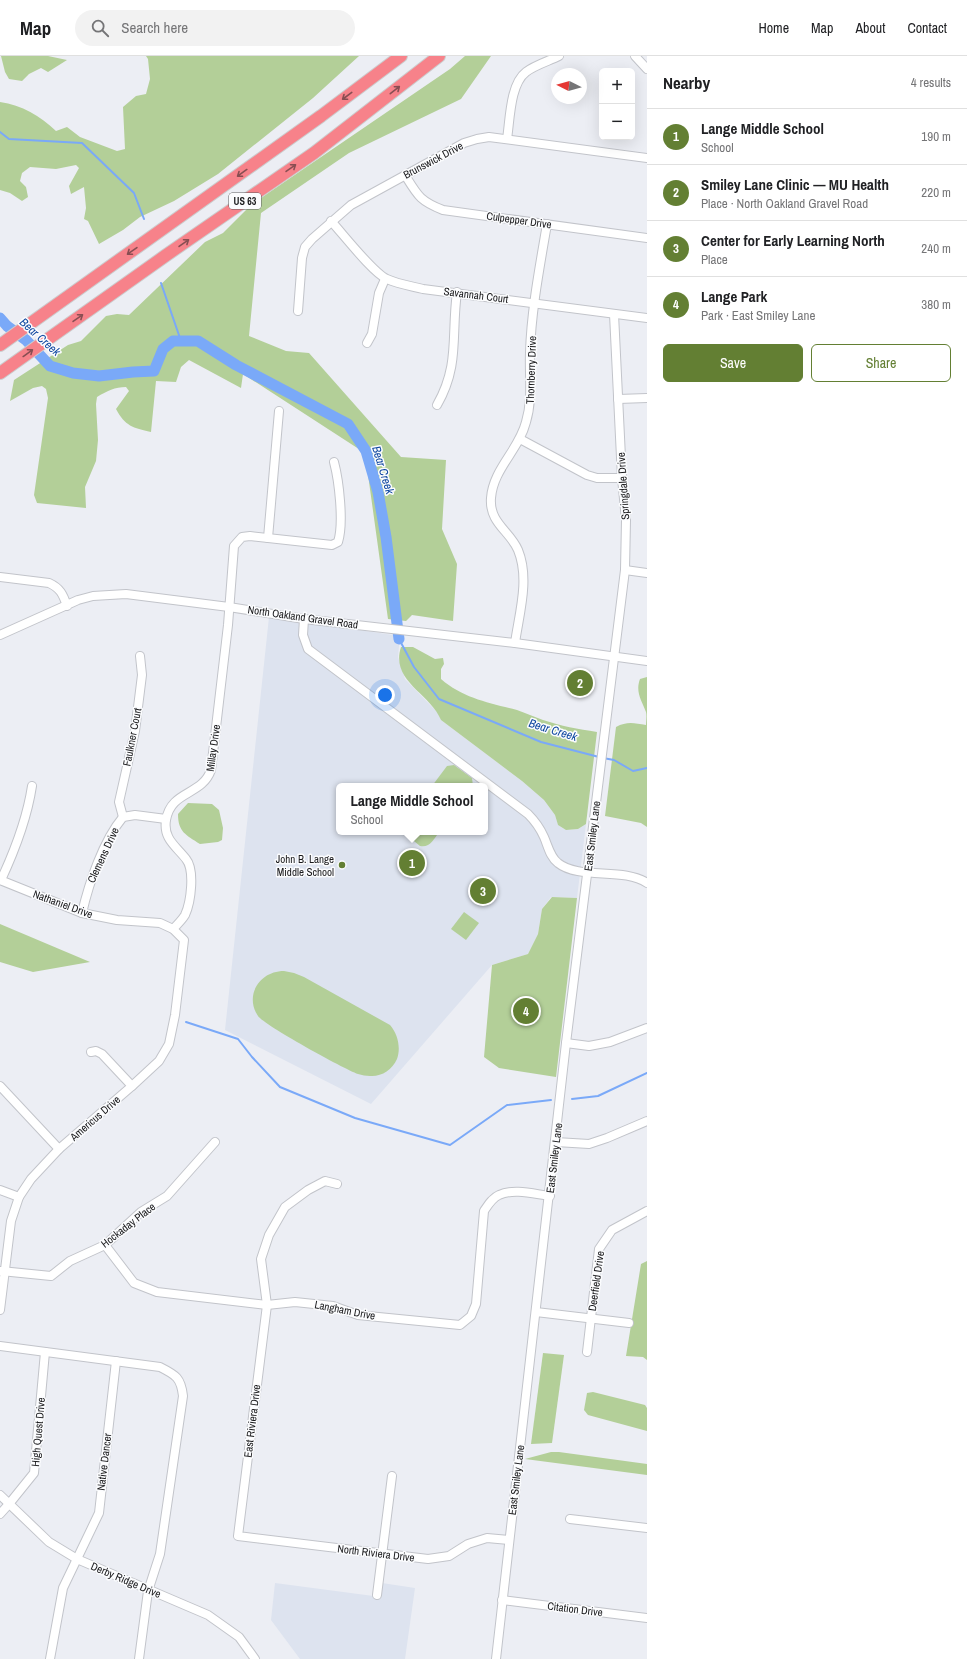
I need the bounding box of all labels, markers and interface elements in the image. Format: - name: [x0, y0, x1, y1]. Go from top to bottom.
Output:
- search box: [75, 10, 355, 46]
- text: Map: [20, 15, 51, 41]
- icon: search: [89, 17, 111, 39]
- text: Search here: [121, 17, 188, 38]
- text: Home: [758, 19, 789, 37]
- text: Map: [811, 19, 833, 37]
- text: About: [855, 19, 885, 37]
- text: Contact: [907, 19, 947, 37]
- north arrow: [551, 68, 587, 104]
- map controls: [599, 68, 635, 140]
- button: +: [599, 68, 635, 104]
- text: Nearby: [663, 71, 710, 94]
- text: 4 results: [911, 74, 951, 91]
- one-way arrow: [389, 86, 400, 95]
- one-way arrow: [342, 92, 353, 101]
- button: −: [599, 104, 635, 140]
- text: Lange Middle School: [701, 118, 824, 139]
- text: 1: [673, 128, 679, 145]
- text: 190 m: [921, 128, 951, 145]
- street label: Brunswick Drive: [401, 138, 465, 182]
- text: School: [701, 139, 734, 156]
- one-way arrow: [285, 164, 296, 172]
- one-way arrow: [237, 169, 248, 177]
- text: Smiley Lane Clinic — MU Health: [701, 174, 889, 195]
- text: 2: [673, 184, 679, 201]
- text: 220 m: [921, 184, 951, 201]
- road number: US 63: [229, 193, 261, 209]
- text: Place · North Oakland Gravel Road: [701, 195, 868, 212]
- street label: Culpepper Drive: [486, 208, 552, 232]
- text: Center for Early Learning North: [701, 230, 885, 251]
- one-way arrow: [178, 239, 189, 247]
- text: 3: [673, 240, 679, 257]
- text: 240 m: [921, 240, 951, 257]
- one-way arrow: [127, 247, 138, 255]
- text: Place: [701, 251, 728, 268]
- street label: Savannah Court: [443, 284, 510, 306]
- text: Lange Park: [701, 286, 767, 307]
- text: 4: [673, 296, 679, 313]
- text: 380 m: [921, 296, 951, 313]
- text: Park · East Smiley Lane: [701, 307, 815, 324]
- water label: Bear Creek: [16, 314, 65, 360]
- one-way arrow: [72, 314, 83, 322]
- street label: Thornberry Drive: [523, 336, 539, 404]
- button: Save: [663, 344, 803, 382]
- button: Share: [811, 344, 951, 382]
- one-way arrow: [23, 349, 34, 357]
- water label: Bear Creek: [368, 444, 398, 497]
- street label: Springdale Drive: [614, 452, 632, 520]
- street label: North Oakland Gravel Road: [247, 602, 359, 632]
- pin: 2: [567, 668, 593, 698]
- your location: [375, 685, 395, 705]
- street label: Faulkner Court: [119, 706, 145, 767]
- water label: Bear Creek: [527, 715, 580, 745]
- street label: Millay Drive: [203, 723, 223, 773]
- popup: [336, 783, 488, 835]
- text: Lange Middle School: [350, 790, 474, 811]
- street label: East Smiley Lane: [581, 800, 603, 872]
- text: School: [350, 811, 383, 828]
- street label: Clemens Drive: [84, 825, 122, 885]
- pin: 1: [399, 848, 425, 878]
- place label: John B. Lange Middle School: [276, 852, 334, 879]
- marker: John B. Lange Middle School: [337, 860, 347, 870]
- pin: 3: [470, 876, 496, 906]
- street label: Nathaniel Drive: [31, 887, 95, 921]
- pin: 4: [513, 996, 539, 1026]
- street label: Americus Drive: [66, 1092, 123, 1144]
- street label: East Smiley Lane: [543, 1122, 565, 1194]
- street label: Hockaday Place: [98, 1199, 158, 1251]
- street label: Deerfield Drive: [585, 1250, 607, 1312]
- street label: Langham Drive: [313, 1297, 377, 1323]
- street label: East Riviera Drive: [241, 1384, 263, 1458]
- street label: High Quest Drive: [28, 1397, 48, 1467]
- street label: Native Dancer: [94, 1433, 114, 1491]
- street label: East Smiley Lane: [505, 1444, 527, 1516]
- street label: North Riviera Drive: [337, 1541, 415, 1565]
- street label: Derby Ridge Drive: [89, 1559, 163, 1601]
- street label: Citation Drive: [547, 1599, 603, 1619]

